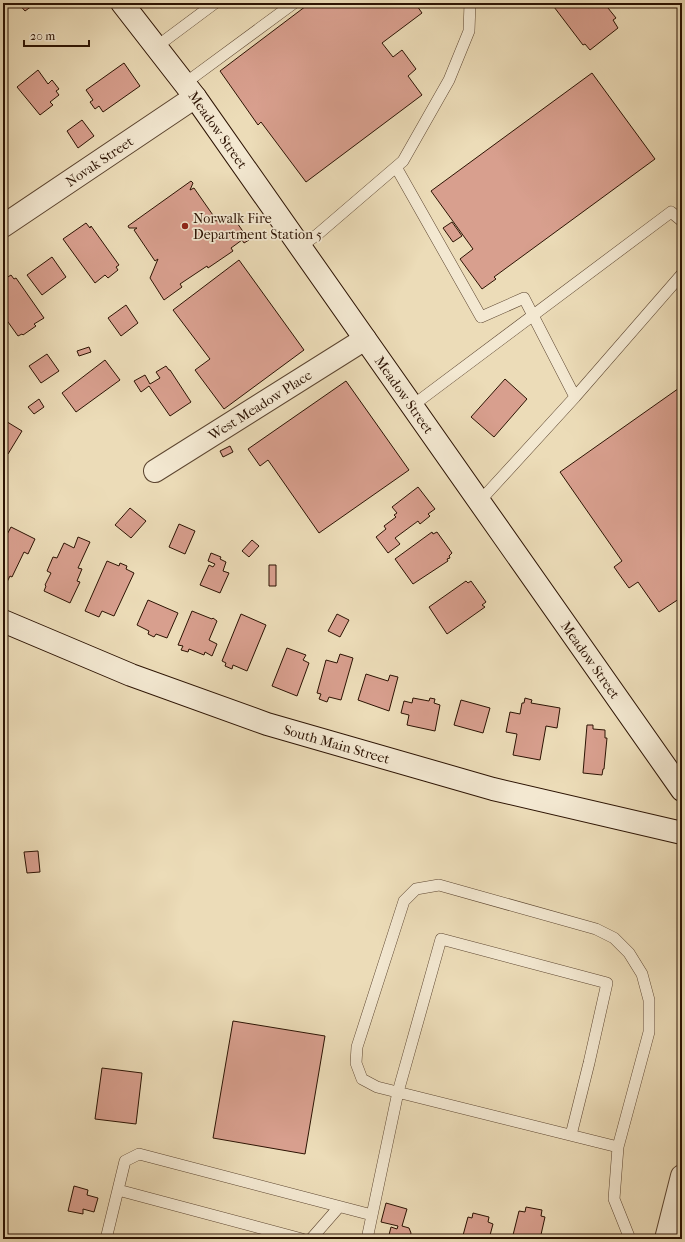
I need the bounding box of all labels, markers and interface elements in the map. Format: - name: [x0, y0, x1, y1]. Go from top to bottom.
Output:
- scale bar: [24, 22, 89, 48]
- text: 20 m: [30, 29, 55, 43]
- street label: Meadow Street: [184, 88, 251, 172]
- street label: Novak Street: [63, 133, 137, 190]
- place label: Norwalk Fire Department Station 5: [193, 210, 322, 243]
- marker: Norwalk Fire Department Station 5: [180, 221, 190, 231]
- street label: Meadow Street: [371, 353, 437, 437]
- street label: West Meadow Place: [205, 367, 315, 445]
- street label: Meadow Street: [557, 618, 623, 702]
- street label: South Main Street: [282, 721, 392, 768]

